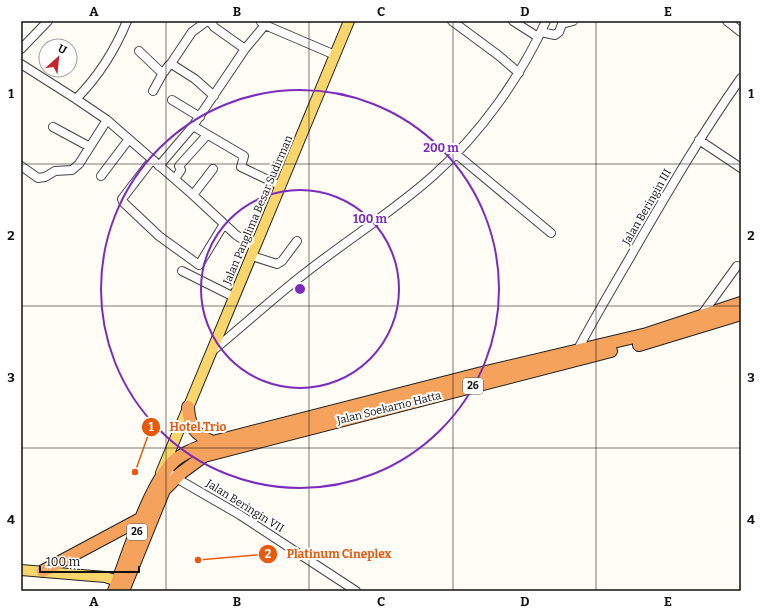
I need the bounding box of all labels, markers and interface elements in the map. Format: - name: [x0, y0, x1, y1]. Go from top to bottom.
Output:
- text: A: [89, 4, 99, 19]
- text: B: [233, 4, 241, 19]
- text: C: [377, 4, 385, 19]
- text: D: [520, 4, 530, 19]
- text: E: [664, 4, 672, 19]
- north arrow: [38, 38, 78, 78]
- text: U: [56, 42, 69, 57]
- text: 1: [8, 86, 14, 101]
- text: 1: [748, 86, 754, 101]
- street label: Jalan Panglima Besar Sudirman: [220, 134, 295, 287]
- text: 200 m: [423, 141, 459, 155]
- street label: Jalan Beringin III: [619, 167, 674, 248]
- text: 100 m: [353, 212, 388, 226]
- text: 2: [7, 228, 15, 243]
- text: 2: [747, 228, 755, 243]
- centre of rings: [293, 282, 307, 296]
- text: 3: [7, 370, 15, 385]
- text: 3: [747, 370, 755, 385]
- road number: 26: [463, 378, 483, 394]
- street label: Jalan Soekarno Hatta: [335, 389, 442, 427]
- callout: Hotel Trio: [141, 415, 234, 439]
- text: 1: [148, 420, 154, 434]
- text: Hotel Trio: [170, 420, 226, 434]
- street label: Jalan Beringin VII: [203, 476, 286, 535]
- text: 4: [7, 512, 15, 527]
- text: 4: [747, 512, 755, 527]
- road number: 26: [127, 524, 147, 540]
- callout: Platinum Cineplex: [258, 542, 399, 566]
- text: 2: [265, 547, 272, 561]
- text: Platinum Cineplex: [287, 547, 392, 561]
- scale bar: [40, 548, 139, 574]
- text: 100 m: [46, 555, 81, 569]
- text: A: [89, 594, 99, 609]
- text: B: [233, 594, 241, 609]
- text: C: [377, 594, 385, 609]
- text: D: [520, 594, 530, 609]
- text: E: [664, 594, 672, 609]

